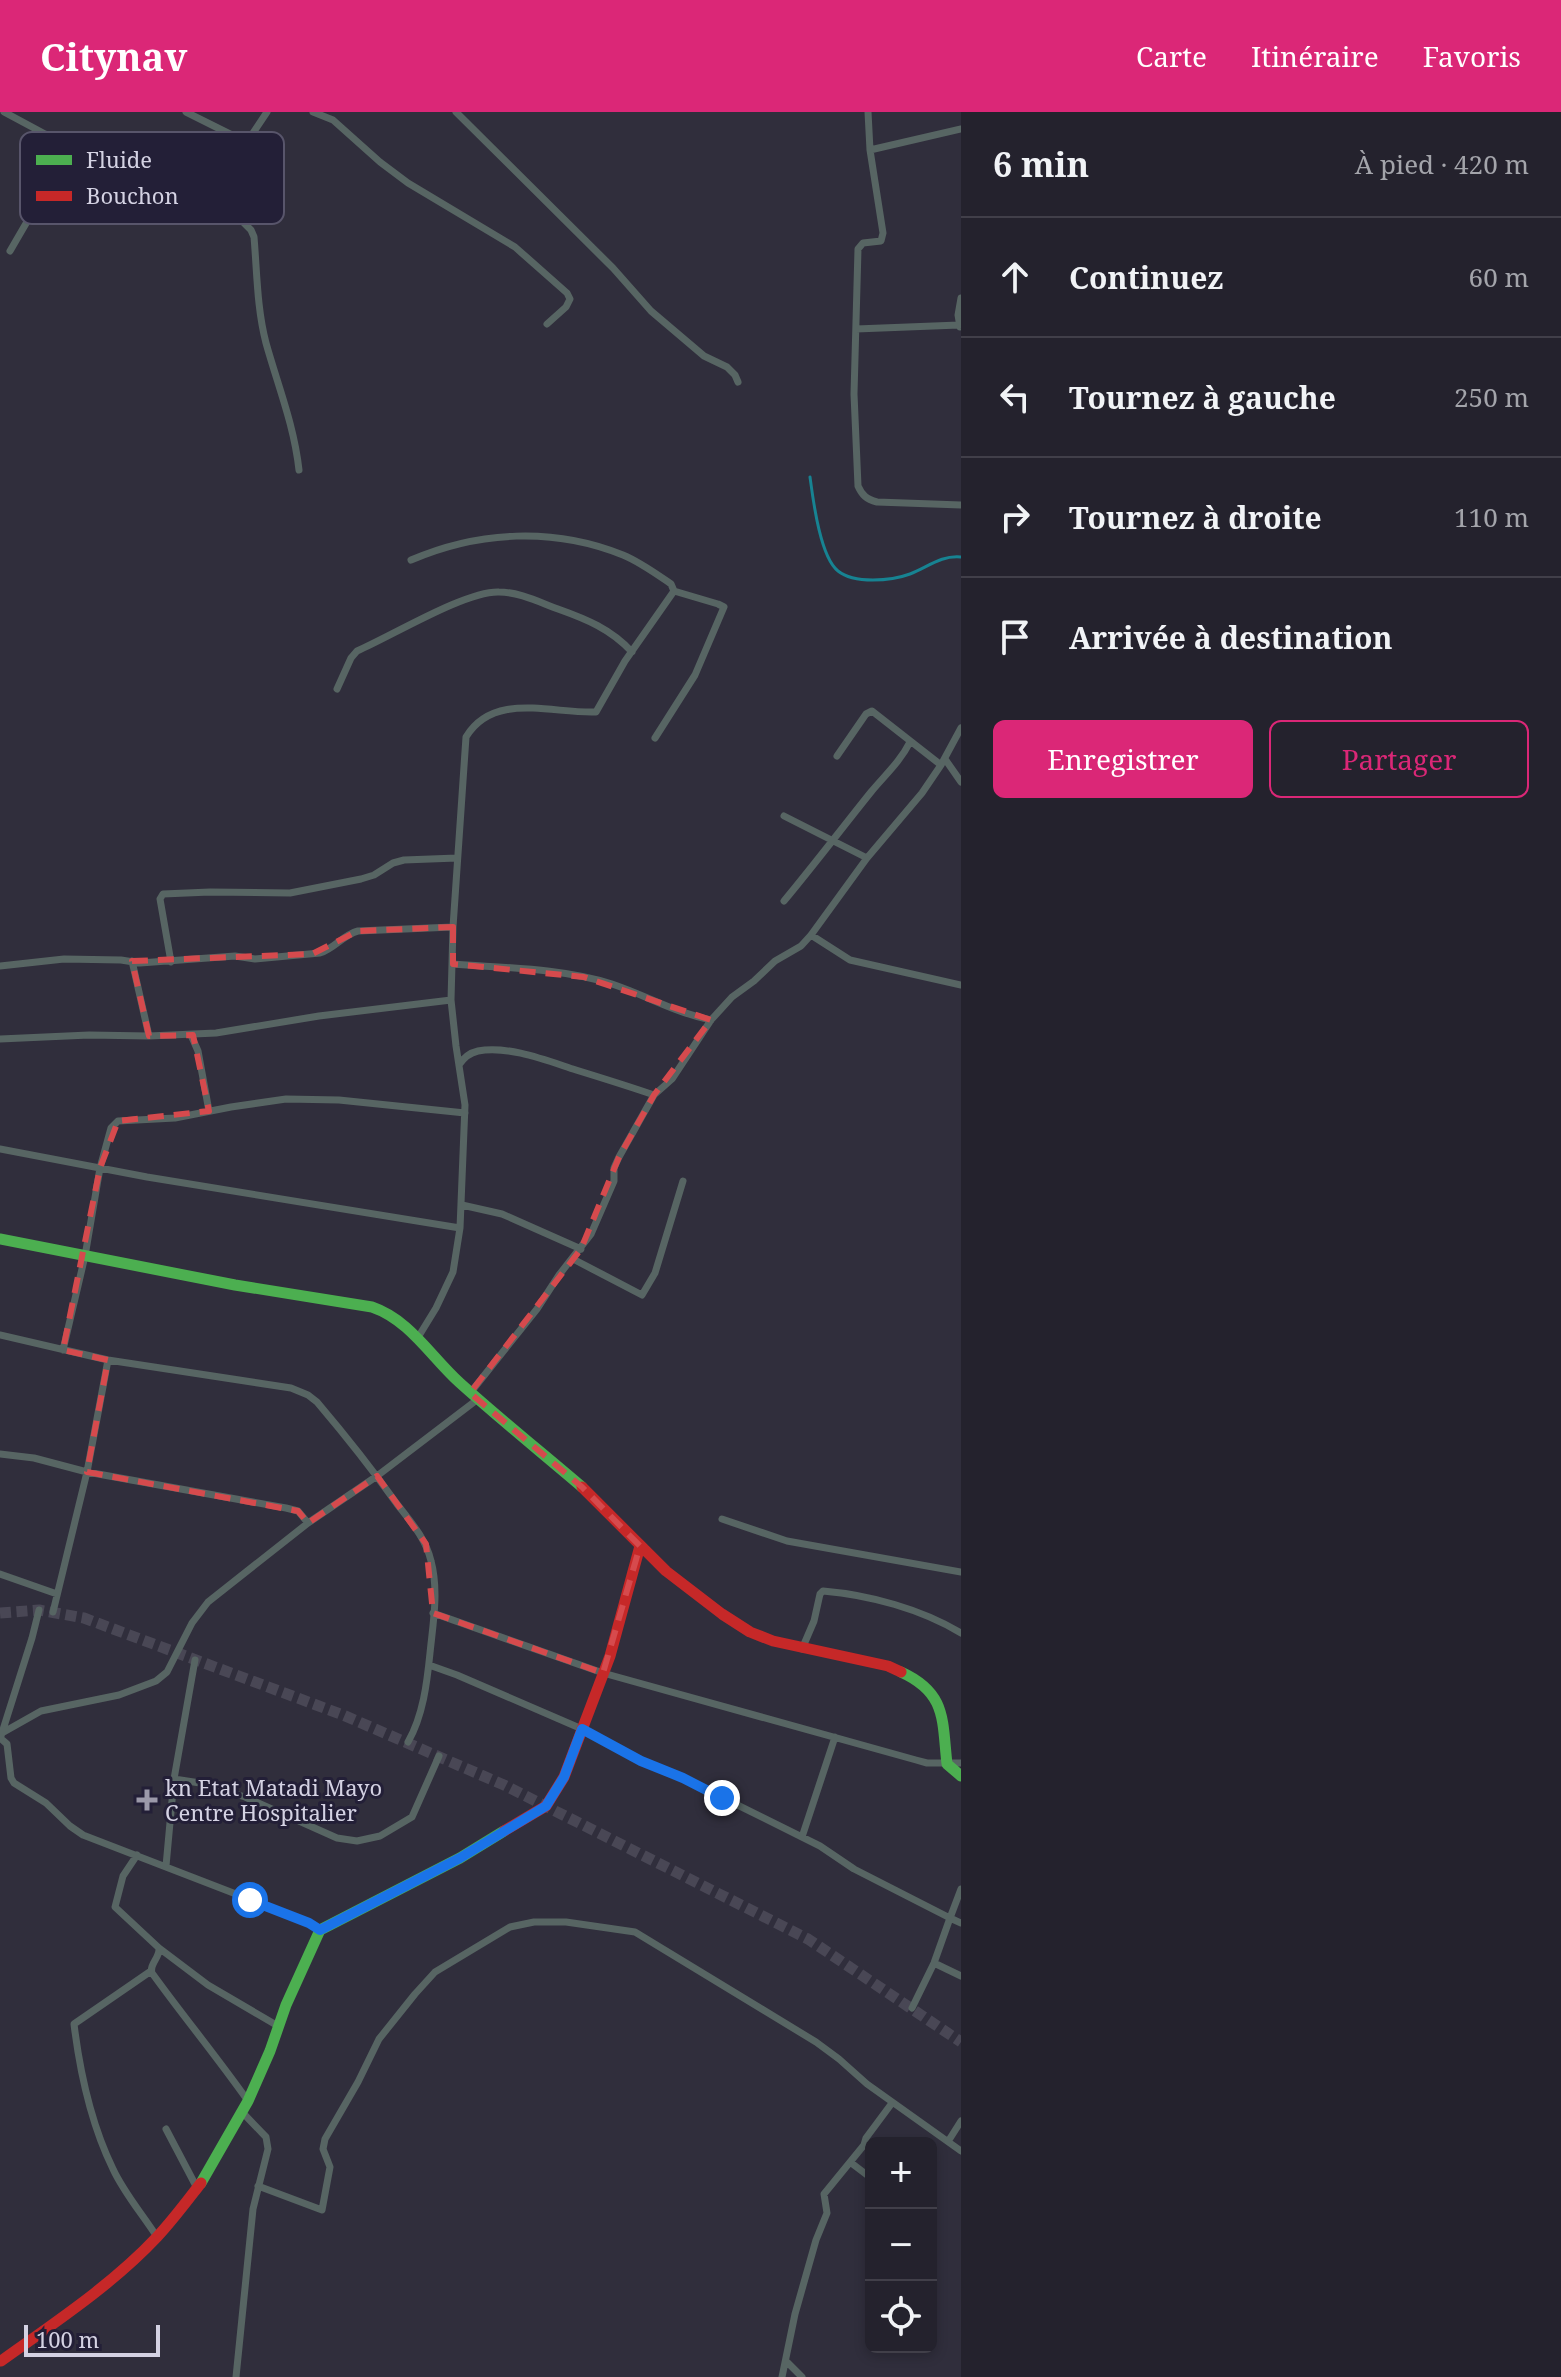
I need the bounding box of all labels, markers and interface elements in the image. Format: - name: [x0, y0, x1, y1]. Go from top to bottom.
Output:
- text: Citynav: [40, 30, 187, 82]
- text: Carte: [1136, 37, 1207, 75]
- text: Itinéraire: [1251, 37, 1379, 75]
- text: Favoris: [1423, 37, 1521, 75]
- legend: [20, 132, 284, 224]
- text: 6 min: [993, 141, 1089, 187]
- text: Fluide: [86, 144, 152, 174]
- text: À pied · 420 m: [1355, 146, 1529, 182]
- text: Bouchon: [86, 180, 179, 210]
- icon: ahead: [993, 255, 1037, 299]
- text: Continuez: [1069, 257, 1223, 298]
- text: 60 m: [1469, 259, 1529, 295]
- icon: left: [993, 375, 1037, 419]
- text: Tournez à gauche: [1069, 377, 1336, 418]
- text: 250 m: [1454, 379, 1529, 415]
- icon: right: [993, 495, 1037, 539]
- text: Tournez à droite: [1069, 497, 1322, 538]
- text: 110 m: [1454, 499, 1529, 535]
- icon: arrive: [993, 615, 1037, 659]
- text: Arrivée à destination: [1069, 617, 1393, 658]
- button: Enregistrer: [993, 720, 1253, 798]
- button: Partager: [1269, 720, 1529, 798]
- place label: kn Etat Matadi Mayo Centre Hospitalier: [165, 1772, 382, 1827]
- route end: [704, 1780, 740, 1816]
- marker: kn Etat Matadi Mayo Centre Hospitalier: [136, 1789, 158, 1811]
- route start: [232, 1882, 268, 1918]
- map controls: [865, 2137, 937, 2353]
- button: +: [865, 2137, 937, 2209]
- button: −: [865, 2209, 937, 2281]
- button: locate: [865, 2281, 937, 2353]
- scale bar: [24, 2321, 160, 2357]
- text: 100 m: [36, 2324, 99, 2354]

